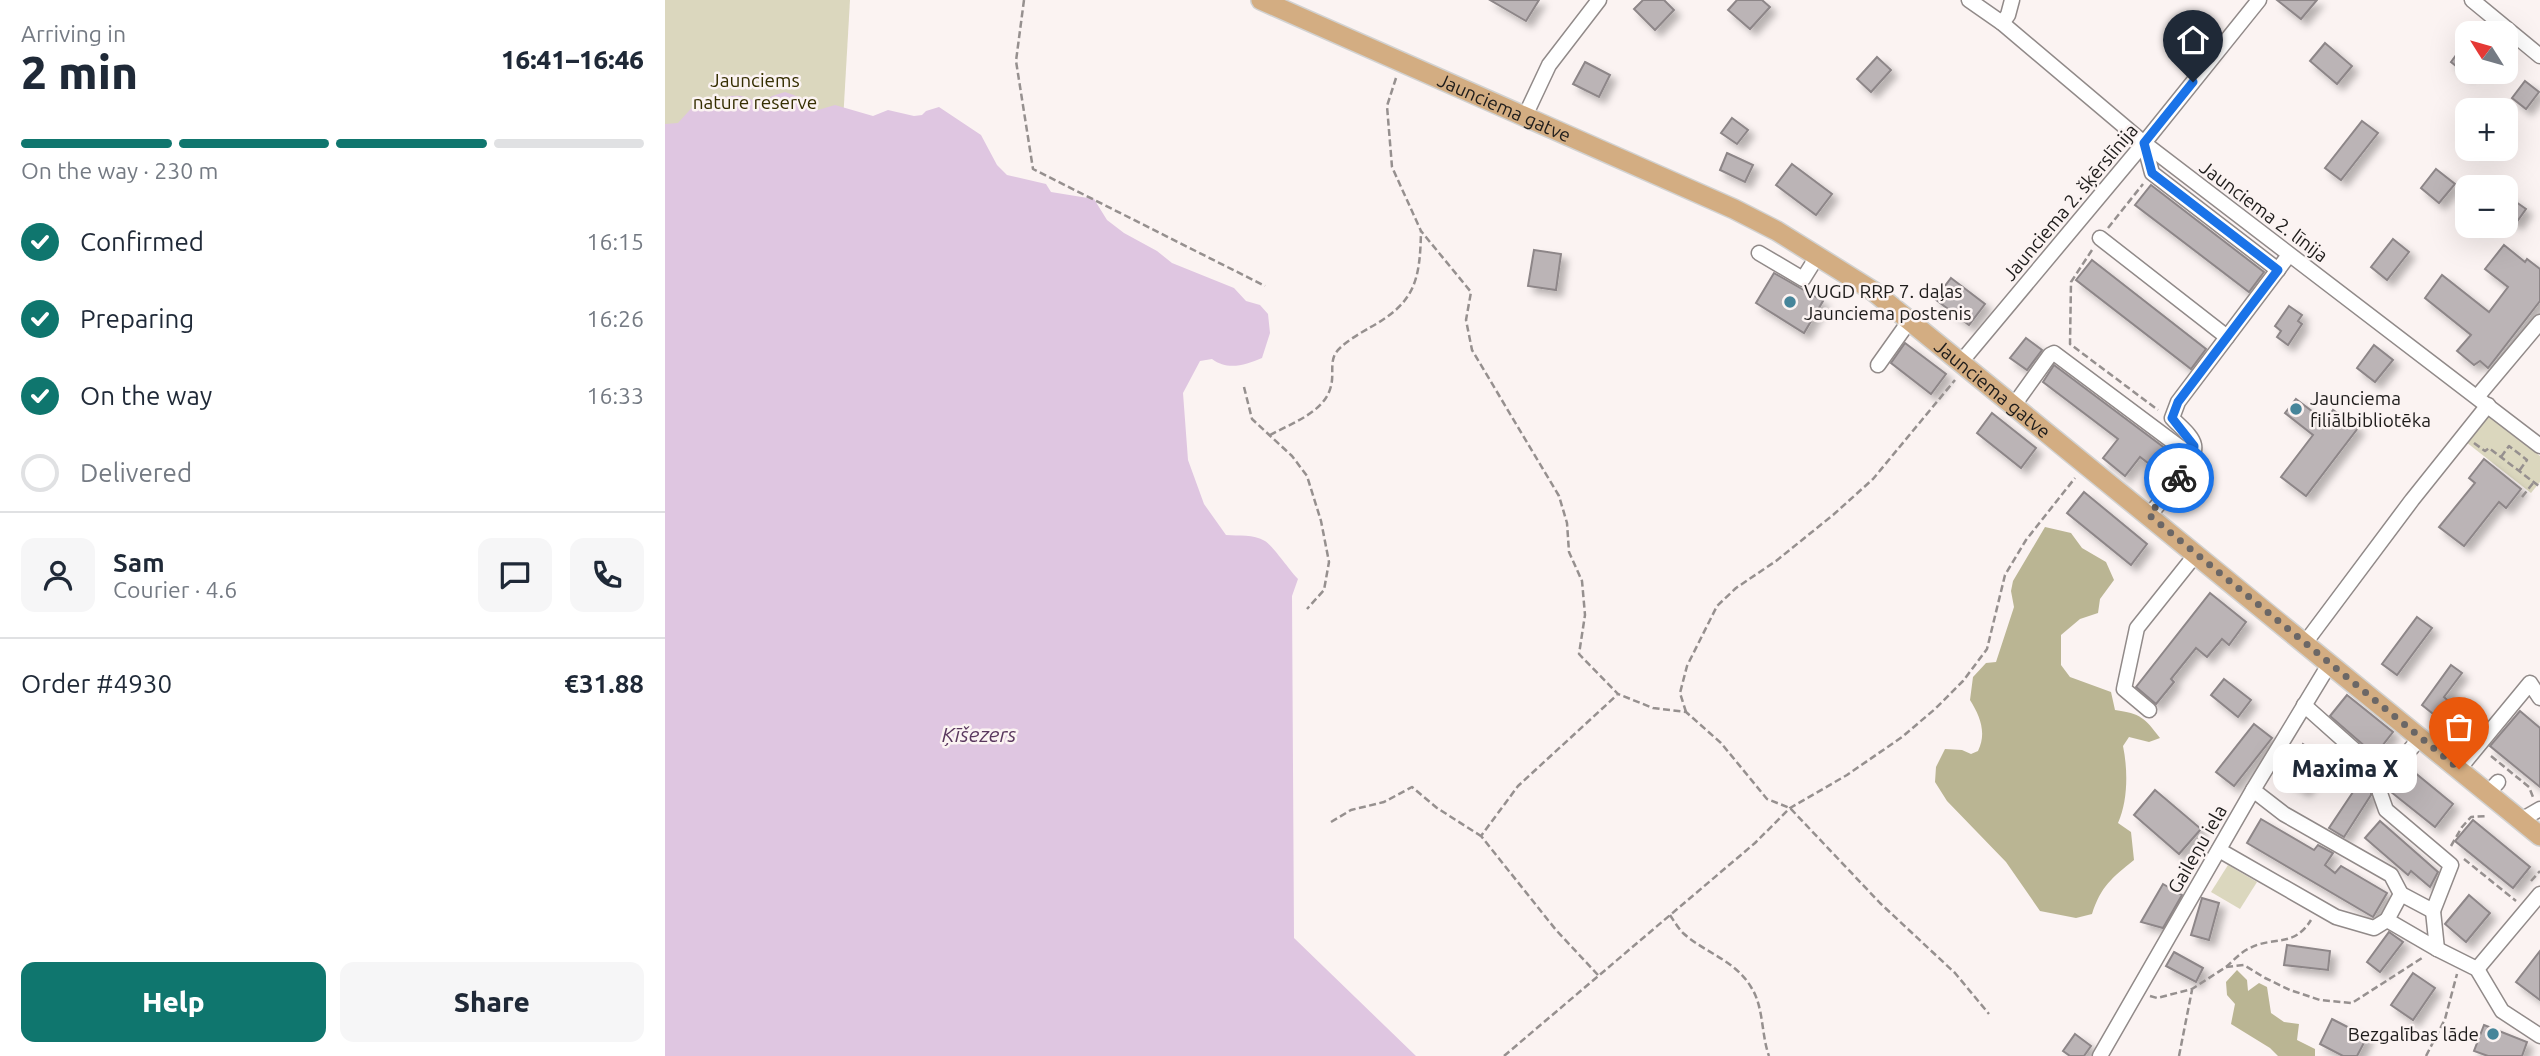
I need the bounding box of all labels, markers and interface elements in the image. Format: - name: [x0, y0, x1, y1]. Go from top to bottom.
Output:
- pin: [2163, 10, 2223, 82]
- text: Arriving in: [21, 21, 126, 46]
- icon: home: [2174, 21, 2212, 59]
- north arrow: [2455, 21, 2518, 84]
- map controls: [2455, 21, 2518, 238]
- text: 16:41–16:46: [501, 45, 644, 74]
- text: 2 min: [21, 46, 138, 98]
- street label: Jaunciema gatve: [1434, 68, 1574, 147]
- park label: Jaunciems nature reserve: [693, 69, 817, 113]
- button: +: [2455, 98, 2518, 161]
- street label: Jaunciema 2. šķērslīnija: [1998, 119, 2142, 285]
- street label: Jaunciema 2. līnija: [2196, 156, 2332, 266]
- text: On the way · 230 m: [21, 158, 218, 183]
- button: −: [2455, 175, 2518, 238]
- icon: check: [21, 223, 59, 261]
- text: Confirmed: [80, 227, 204, 256]
- text: 16:15: [586, 229, 644, 254]
- place label: VUGD RRP 7. daļas Jaunciema postenis: [1804, 280, 1971, 324]
- marker: VUGD RRP 7. daļas Jaunciema postenis: [1782, 294, 1798, 310]
- icon: check: [21, 300, 59, 338]
- text: Preparing: [80, 304, 194, 333]
- text: 16:26: [586, 306, 644, 331]
- street label: Jaunciema gatve: [1930, 335, 2055, 443]
- icon: check: [21, 377, 59, 415]
- text: On the way: [80, 381, 212, 410]
- text: 16:33: [586, 383, 644, 408]
- place label: Jaunciema filiālbibliotēka: [2310, 387, 2431, 431]
- marker: Jaunciema filiālbibliotēka: [2288, 401, 2304, 417]
- courier: [2144, 443, 2214, 513]
- text: Delivered: [80, 458, 192, 487]
- icon: bike: [2160, 459, 2198, 497]
- button: person: [21, 538, 95, 612]
- button: chat: [478, 538, 552, 612]
- button: phone: [570, 538, 644, 612]
- text: Sam: [113, 548, 165, 577]
- text: Courier · 4.6: [113, 577, 237, 602]
- text: Order #4930: [21, 669, 172, 698]
- text: €31.88: [564, 669, 644, 698]
- pin: [2429, 697, 2489, 769]
- icon: bag: [2440, 708, 2478, 746]
- water label: Ķīšezers: [942, 722, 1016, 746]
- callout: Maxima X: [2273, 744, 2417, 794]
- text: Maxima X: [2292, 756, 2398, 781]
- street label: Gaileņu iela: [2163, 801, 2231, 897]
- button: Help: [21, 962, 326, 1042]
- button: Share: [340, 962, 644, 1042]
- place label: Bezgalības lāde: [2348, 1023, 2479, 1045]
- marker: Bezgalības lāde: [2485, 1026, 2501, 1042]

